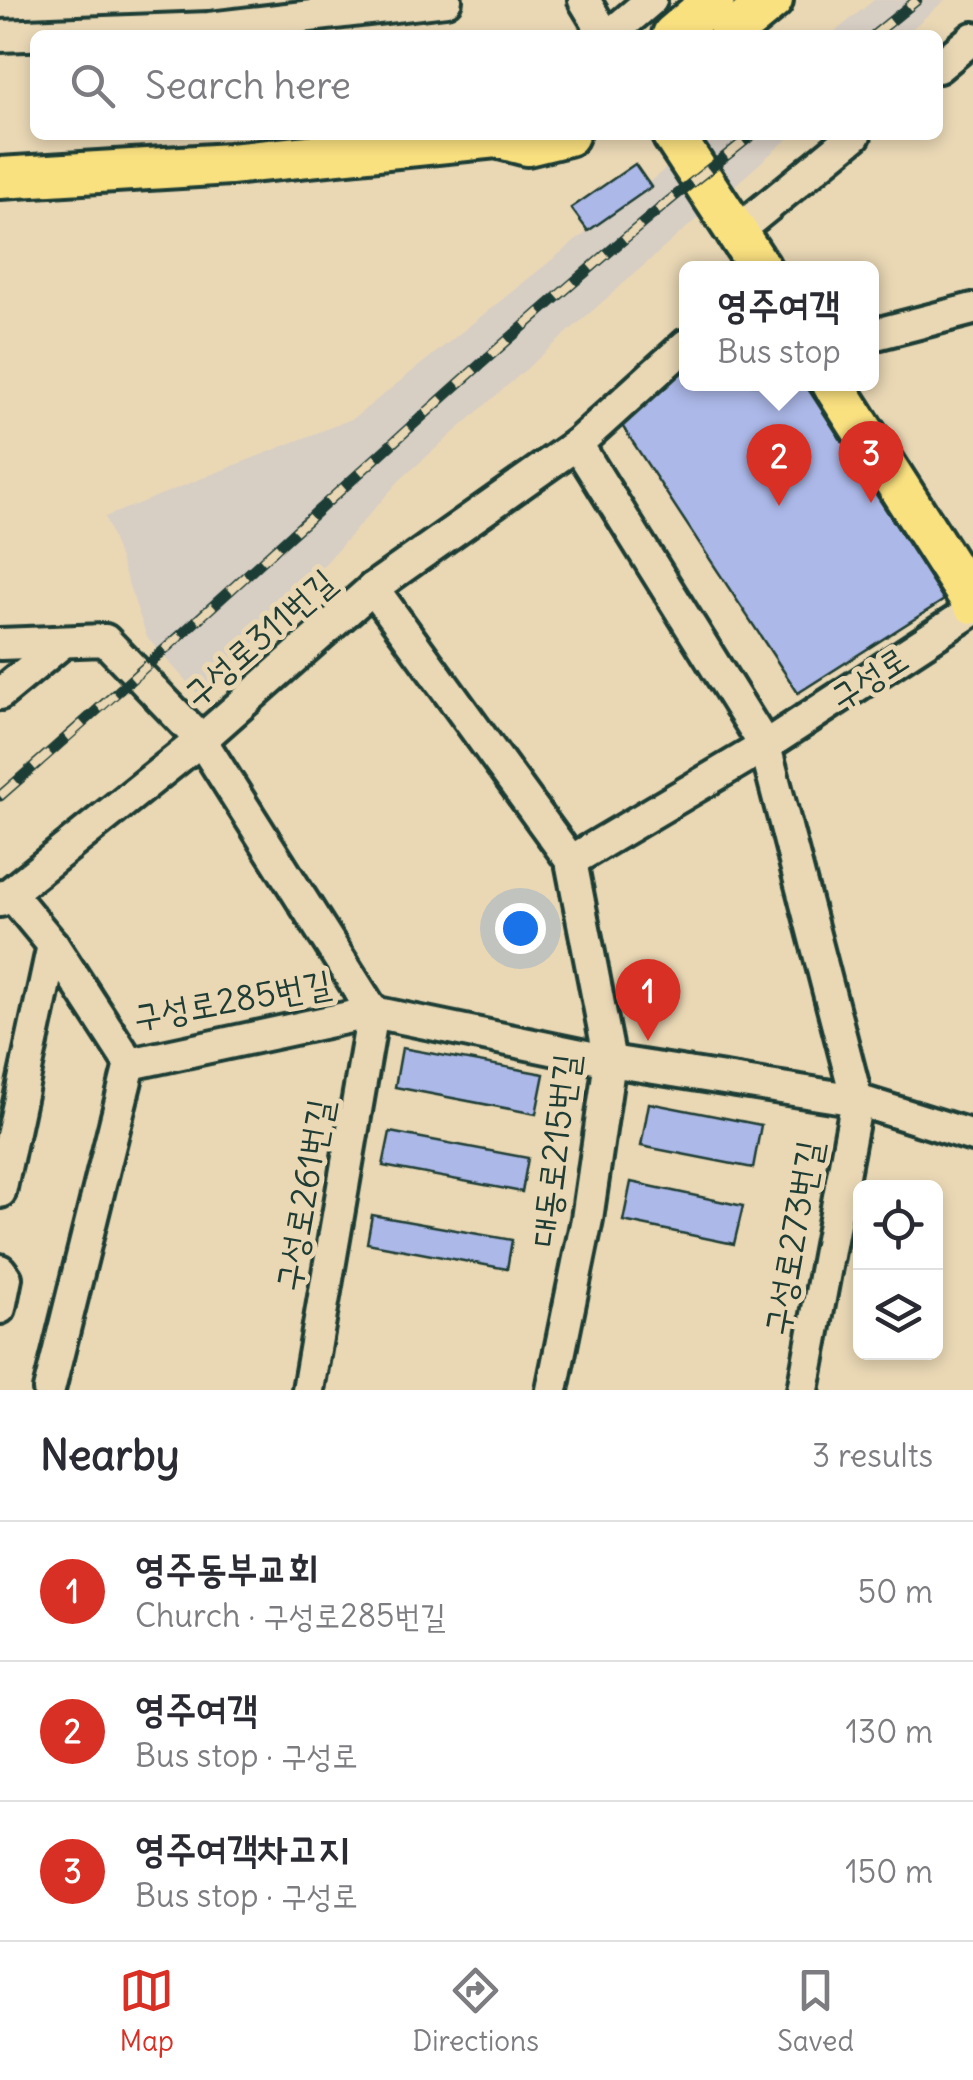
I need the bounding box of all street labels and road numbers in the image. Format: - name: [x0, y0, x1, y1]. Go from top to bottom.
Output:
- street label: 구성로311번길: [173, 559, 344, 716]
- street label: 구성로: [821, 636, 916, 719]
- street label: 구성로285번길: [129, 960, 334, 1038]
- street label: 대동로215번길: [520, 1051, 588, 1249]
- street label: 구성로261번길: [264, 1095, 342, 1294]
- street label: 구성로273번길: [753, 1137, 831, 1339]

